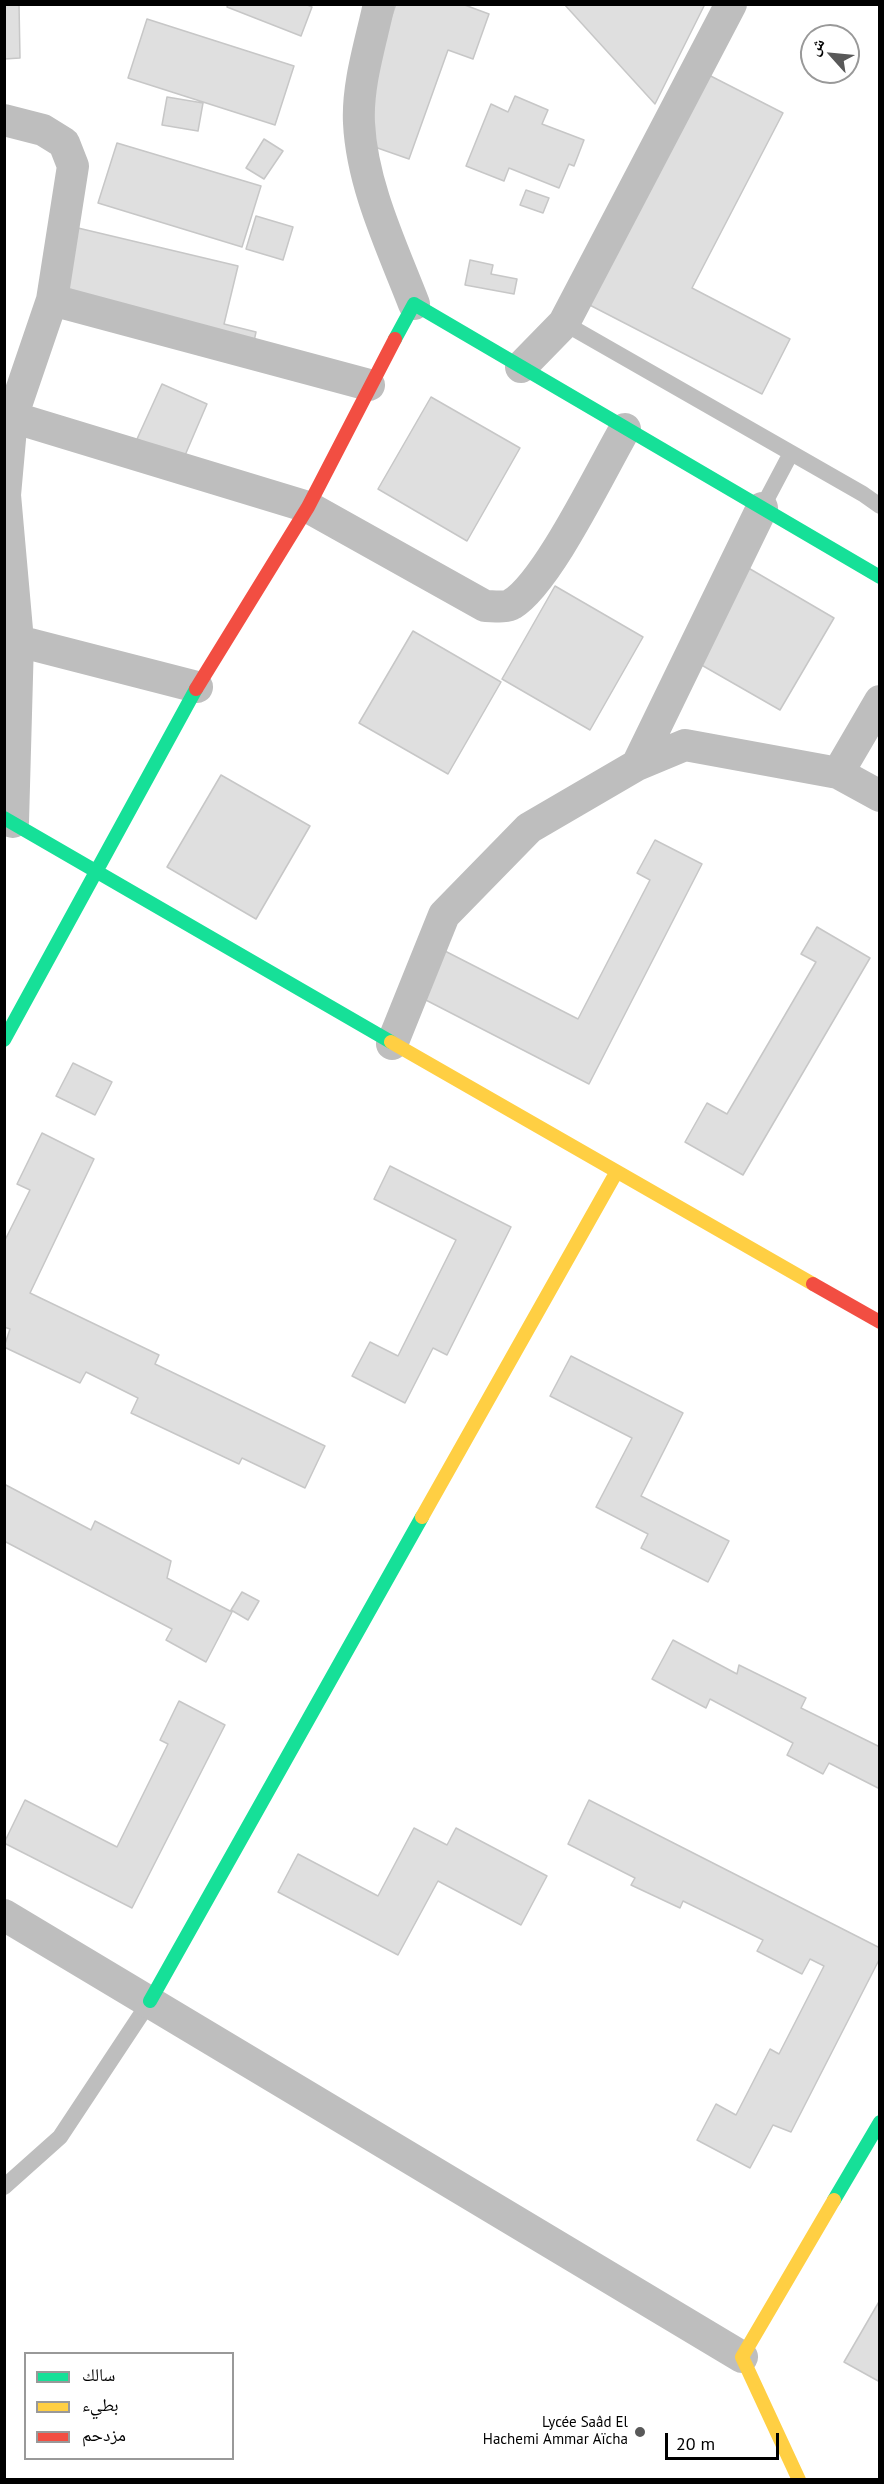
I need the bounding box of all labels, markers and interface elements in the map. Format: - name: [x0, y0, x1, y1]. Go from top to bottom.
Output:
- north arrow: [800, 24, 860, 84]
- text: ش: [803, 35, 829, 59]
- legend: [24, 2352, 234, 2460]
- text: سالك: [82, 2363, 115, 2386]
- text: بطيء: [82, 2393, 119, 2416]
- place label: Lycée Saâd El Hachemi Ammar Aïcha: [483, 2414, 628, 2449]
- scale bar: [668, 2421, 782, 2459]
- text: مزدحم: [82, 2423, 126, 2446]
- marker: Lycée Saâd El Hachemi Ammar Aïcha: [633, 2425, 647, 2439]
- text: 20 m: [676, 2432, 715, 2455]

